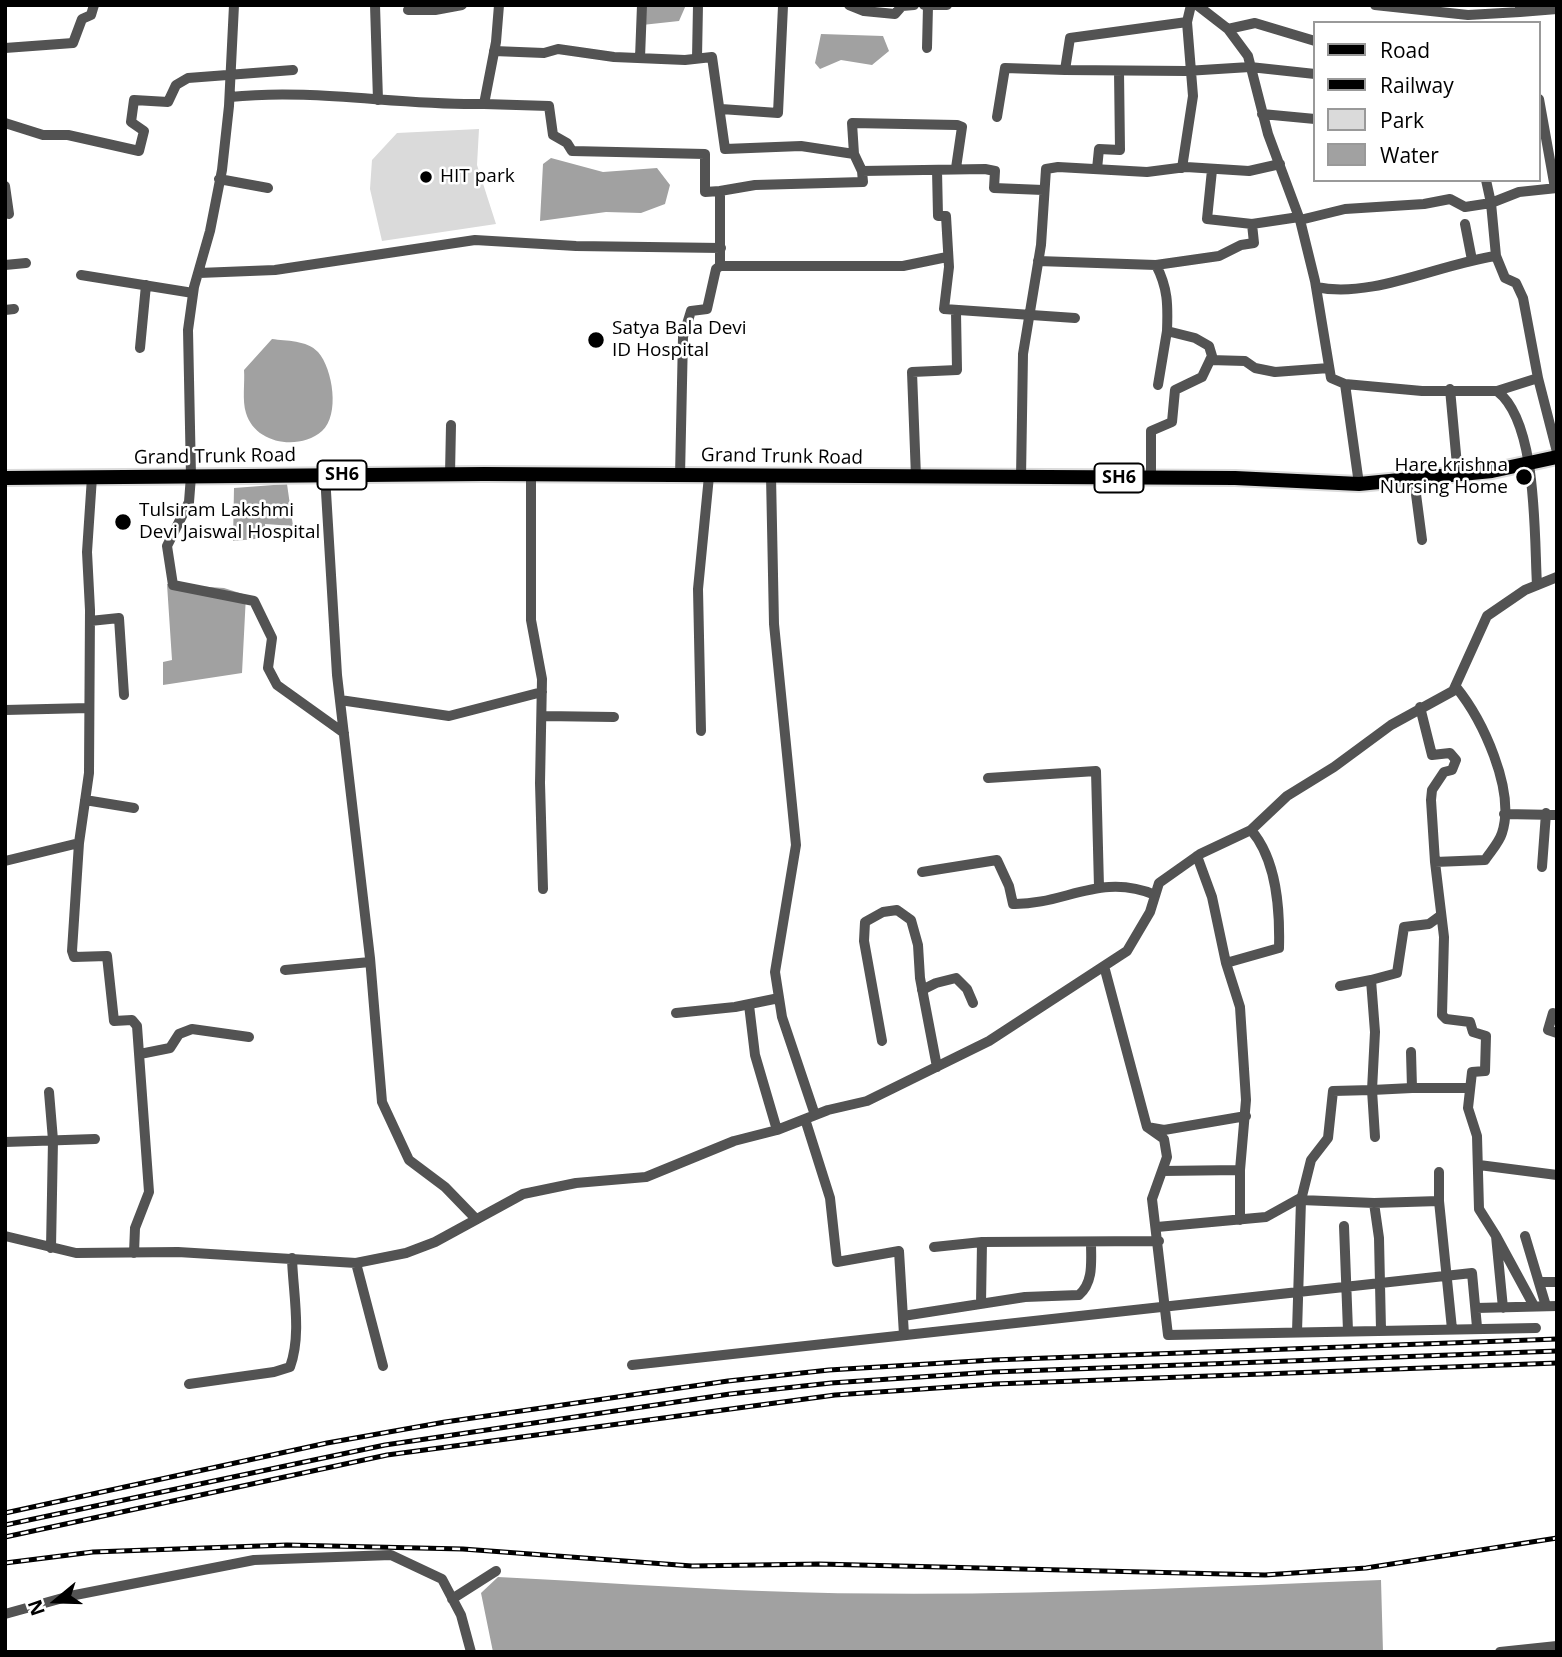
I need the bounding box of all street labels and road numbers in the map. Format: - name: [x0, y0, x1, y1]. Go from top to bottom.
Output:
- street label: Grand Trunk Road: [134, 444, 296, 470]
- street label: Grand Trunk Road: [701, 444, 863, 470]
- road number: SH6: [318, 461, 366, 490]
- road number: SH6: [1094, 464, 1144, 492]

